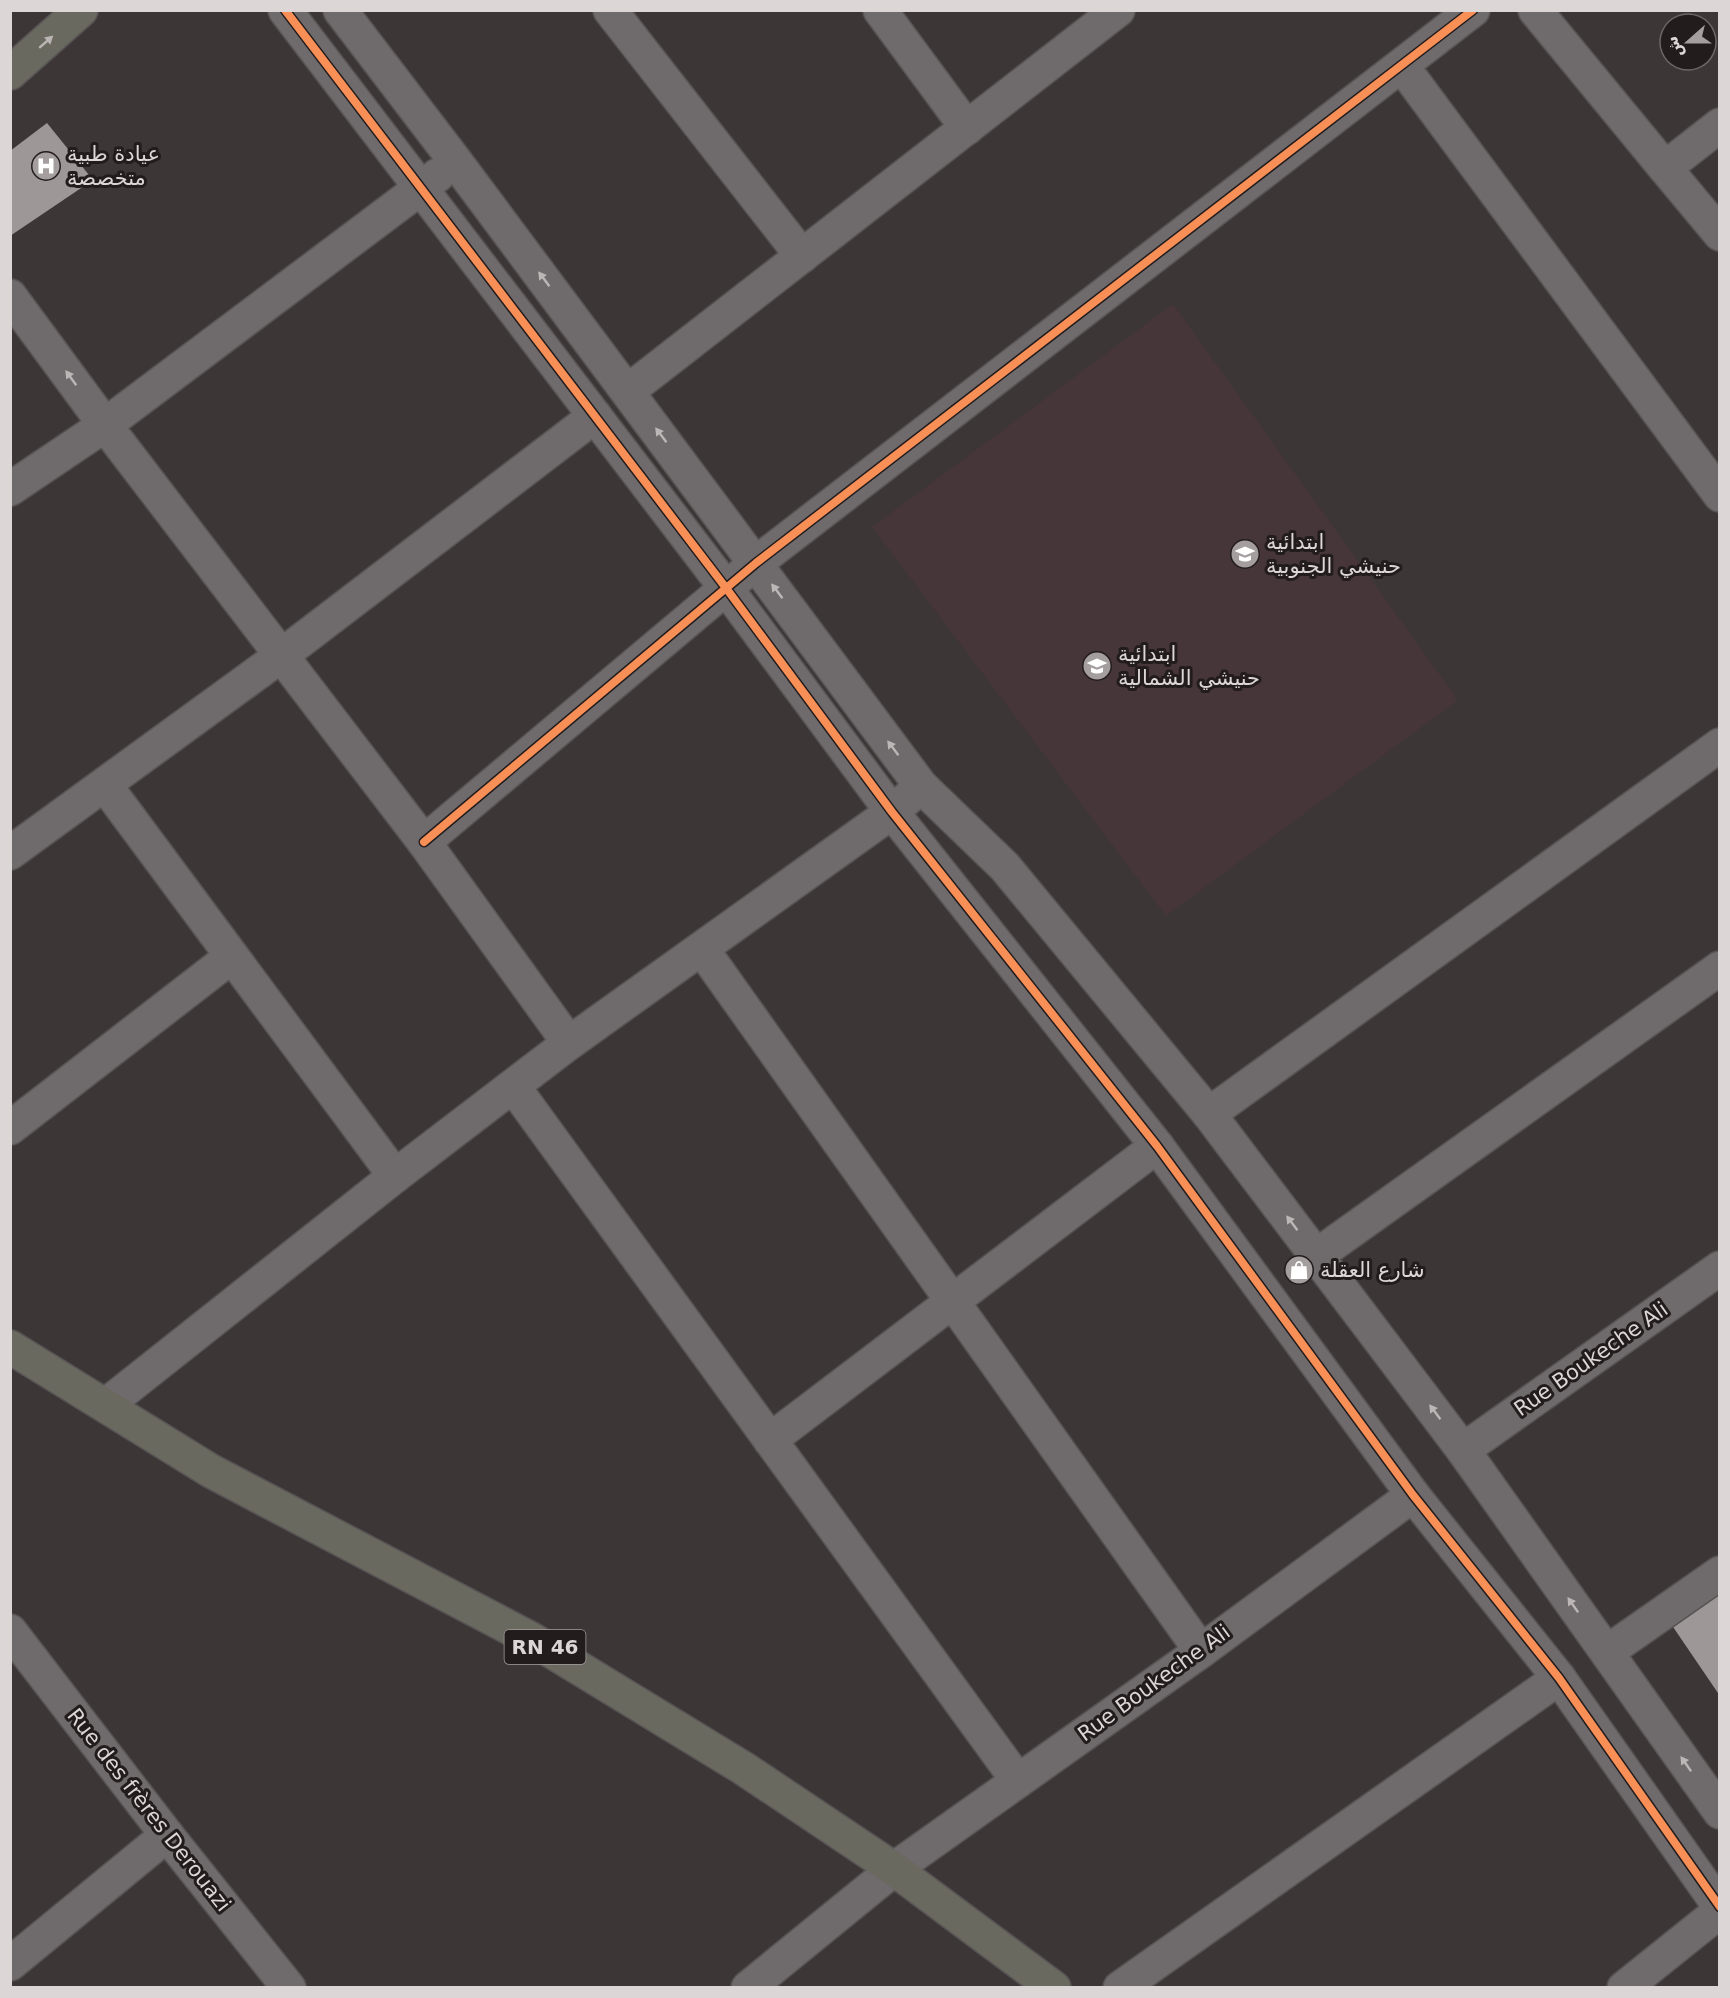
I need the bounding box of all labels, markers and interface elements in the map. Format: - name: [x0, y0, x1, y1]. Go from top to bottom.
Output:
- north arrow: [1658, 12, 1718, 72]
- text: ش: [1662, 33, 1687, 61]
- one-way arrow: [38, 35, 54, 48]
- place label: عيادة طبية متخصصة: [67, 142, 160, 190]
- hospital icon: عيادة طبية متخصصة: [30, 150, 62, 182]
- one-way arrow: [538, 271, 550, 287]
- one-way arrow: [65, 370, 77, 386]
- one-way arrow: [655, 427, 667, 442]
- place label: ابتدائية حنيشي الجنوبية: [1266, 530, 1401, 578]
- school or university icon: ابتدائية حنيشي الجنوبية: [1229, 538, 1261, 570]
- one-way arrow: [771, 584, 783, 600]
- place label: ابتدائية حنيشي الشمالية: [1118, 642, 1260, 690]
- school or university icon: ابتدائية حنيشي الشمالية: [1081, 650, 1113, 682]
- one-way arrow: [887, 740, 899, 756]
- one-way arrow: [1286, 1216, 1298, 1231]
- shop icon: شارع العقلة: [1283, 1254, 1315, 1286]
- place label: شارع العقلة: [1320, 1258, 1425, 1282]
- street label: Rue Boukeche Ali: [1510, 1297, 1672, 1421]
- one-way arrow: [1429, 1405, 1441, 1420]
- one-way arrow: [1567, 1597, 1579, 1613]
- street label: Rue Boukeche Ali: [1073, 1620, 1235, 1746]
- road number: RN 46: [504, 1630, 586, 1664]
- street label: Rue des frères Derouazi: [62, 1704, 236, 1916]
- one-way arrow: [1680, 1757, 1692, 1772]

